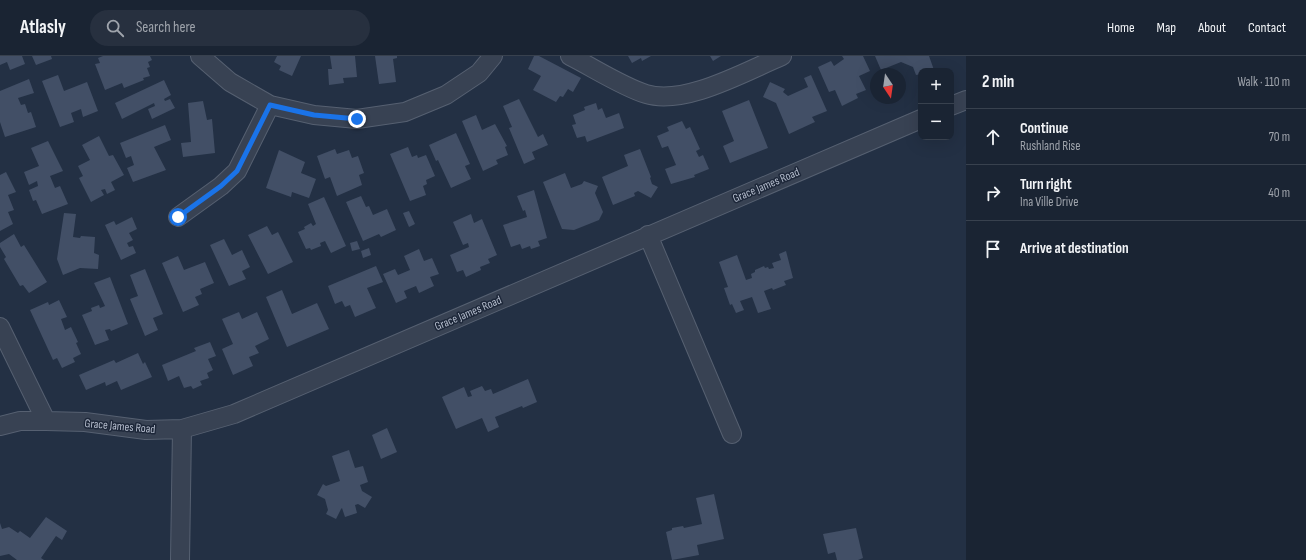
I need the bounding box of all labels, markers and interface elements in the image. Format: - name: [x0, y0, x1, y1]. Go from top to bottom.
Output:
- search box: [90, 10, 370, 46]
- text: Atlasly: [20, 16, 66, 39]
- icon: search: [104, 17, 126, 39]
- text: Search here: [136, 18, 196, 37]
- text: Home: [1107, 19, 1135, 36]
- text: Map: [1157, 19, 1176, 36]
- text: About: [1198, 19, 1226, 36]
- text: Contact: [1248, 19, 1286, 36]
- north arrow: [870, 68, 906, 104]
- map controls: [918, 68, 954, 140]
- button: +: [918, 68, 954, 104]
- text: 2 min: [982, 72, 1014, 92]
- text: Walk · 110 m: [1237, 74, 1290, 90]
- button: −: [918, 104, 954, 140]
- route end: [348, 110, 366, 128]
- text: Continue: [1020, 119, 1069, 138]
- icon: ahead: [982, 126, 1004, 148]
- text: 70 m: [1269, 129, 1290, 145]
- text: Rushland Rise: [1020, 138, 1080, 154]
- street label: Grace James Road: [731, 165, 802, 206]
- text: Turn right: [1020, 175, 1072, 194]
- icon: right: [982, 182, 1004, 204]
- text: 40 m: [1268, 185, 1290, 201]
- text: Ina Ville Drive: [1020, 194, 1078, 210]
- route start: [169, 208, 187, 226]
- icon: arrive: [982, 238, 1004, 260]
- text: Arrive at destination: [1020, 239, 1129, 258]
- street label: Grace James Road: [433, 293, 504, 334]
- street label: Grace James Road: [84, 416, 156, 437]

